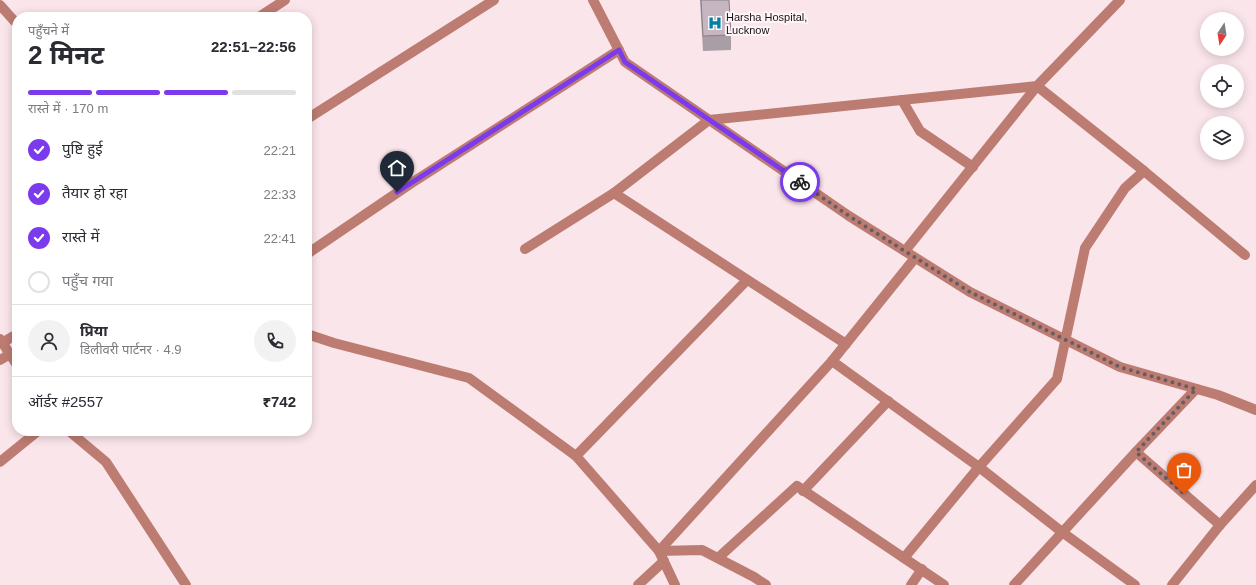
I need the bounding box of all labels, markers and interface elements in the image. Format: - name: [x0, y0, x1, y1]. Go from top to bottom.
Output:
- place label: Harsha Hospital, Lucknow: [726, 11, 807, 36]
- north arrow: [1200, 12, 1244, 56]
- map controls: [1200, 12, 1244, 160]
- hospital icon: Harsha Hospital, Lucknow: [707, 15, 723, 31]
- text: पहुँचने में: [28, 23, 69, 38]
- text: 22:51–22:56: [211, 38, 296, 55]
- text: 2 मिनट: [28, 40, 104, 70]
- button: locate: [1200, 64, 1244, 108]
- text: रास्ते में · 170 m: [28, 101, 108, 116]
- button: layers: [1200, 116, 1244, 160]
- icon: check: [28, 139, 50, 161]
- text: पुष्टि हुई: [62, 140, 103, 157]
- text: 22:21: [263, 143, 296, 158]
- pin: [380, 151, 414, 192]
- icon: home: [386, 157, 408, 179]
- courier: [780, 162, 820, 202]
- icon: bike: [789, 171, 811, 193]
- icon: check: [28, 183, 50, 205]
- text: तैयार हो रहा: [62, 184, 127, 201]
- text: 22:33: [263, 187, 296, 202]
- icon: check: [28, 227, 50, 249]
- text: रास्ते में: [62, 228, 100, 245]
- text: 22:41: [263, 231, 296, 246]
- text: पहुँच गया: [62, 272, 113, 289]
- button: person: [28, 320, 70, 362]
- button: phone: [254, 320, 296, 362]
- text: प्रिया: [80, 322, 108, 339]
- text: डिलीवरी पार्टनर · 4.9: [80, 342, 182, 357]
- text: ऑर्डर #2557: [28, 393, 103, 410]
- text: ₹742: [262, 393, 296, 410]
- pin: [1167, 453, 1201, 494]
- icon: bag: [1173, 459, 1195, 481]

